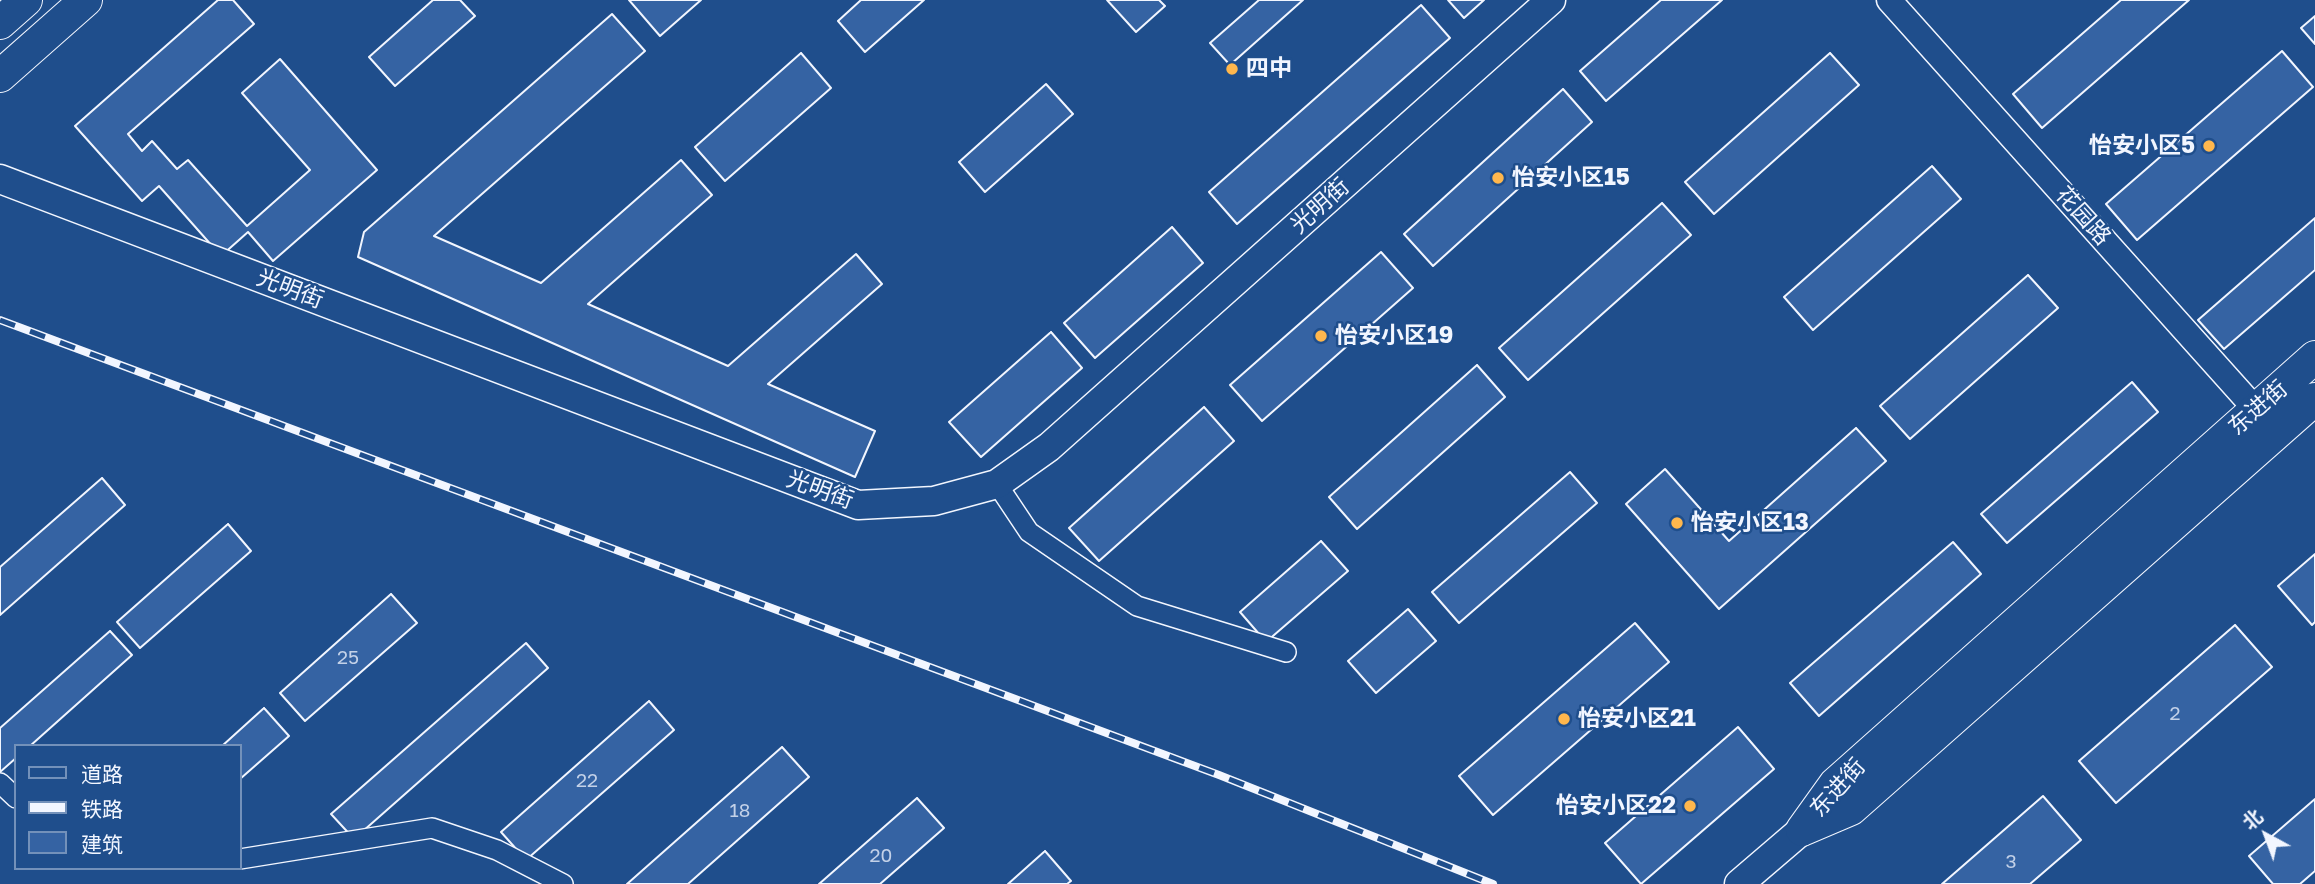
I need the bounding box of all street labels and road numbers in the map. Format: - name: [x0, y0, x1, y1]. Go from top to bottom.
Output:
- street label: 光明街: [1285, 173, 1355, 239]
- street label: 花园路: [2050, 181, 2116, 251]
- street label: 光明街: [253, 264, 327, 314]
- street label: 东进街: [2223, 375, 2293, 441]
- street label: 光明街: [783, 465, 857, 515]
- street label: 东进街: [1805, 753, 1871, 823]

